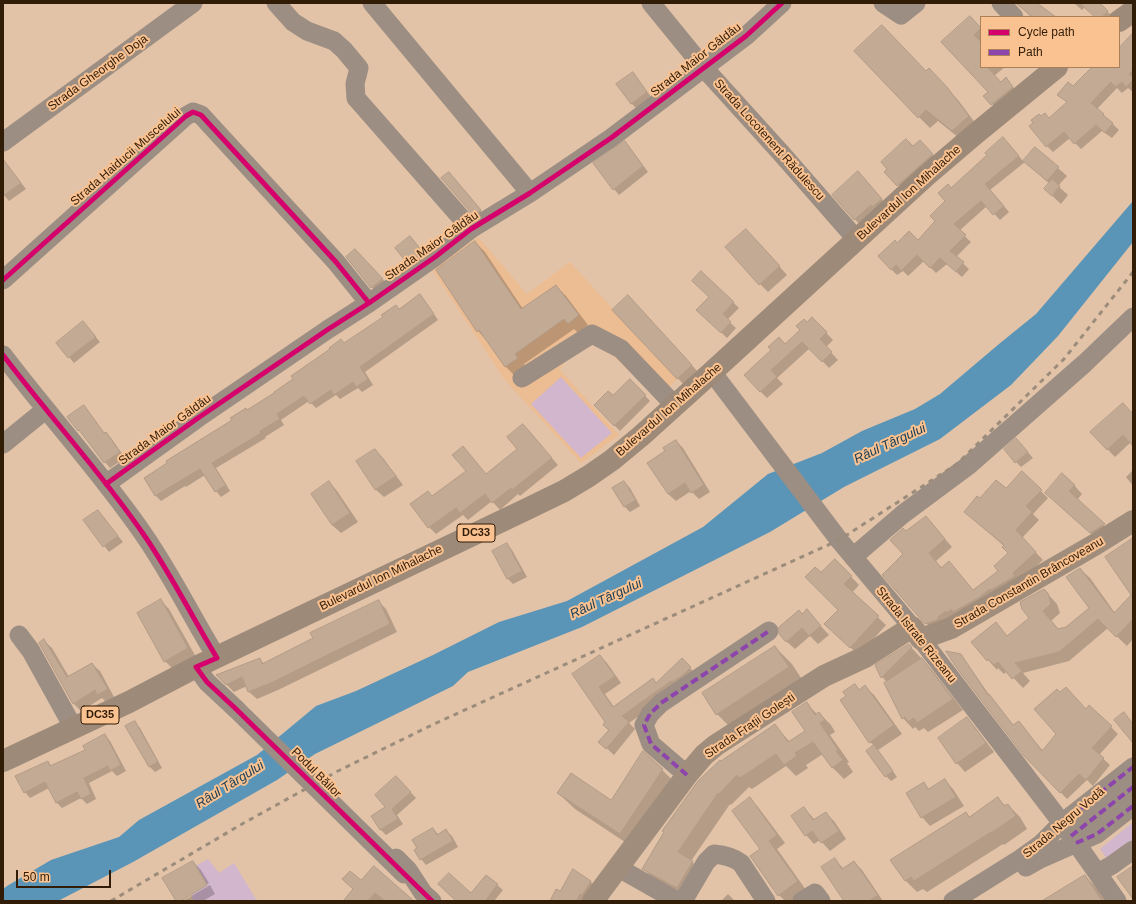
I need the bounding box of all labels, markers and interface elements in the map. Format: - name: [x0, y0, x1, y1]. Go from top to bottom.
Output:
- legend: [980, 16, 1120, 68]
- street label: Strada Maior Gâldău: [648, 20, 744, 100]
- text: Cycle path: [1018, 25, 1075, 39]
- street label: Strada Gheorghe Doja: [45, 32, 151, 114]
- text: Path: [1018, 45, 1043, 59]
- street label: Strada Locotenent Rădulescu: [711, 76, 827, 204]
- street label: Strada Haiducii Muscelului: [68, 105, 184, 209]
- street label: Bulevardul Ion Mihalache: [854, 143, 964, 243]
- street label: Strada Maior Gâldău: [383, 208, 481, 284]
- street label: Bulevardul Ion Mihalache: [613, 360, 725, 460]
- street label: Strada Maior Gâldău: [116, 392, 214, 468]
- water label: Râul Târgului: [852, 421, 928, 467]
- road number: DC33: [457, 524, 495, 542]
- street label: Strada Constantin Brâncoveanu: [952, 534, 1106, 632]
- street label: Bulevardul Ion Mihalache: [317, 542, 445, 614]
- water label: Râul Târgului: [568, 576, 644, 622]
- street label: Strada Istrate Rizeanu: [873, 584, 959, 686]
- street label: Strada Frații Golești: [702, 690, 798, 762]
- road number: DC35: [81, 706, 119, 724]
- street label: Podul Băilor: [288, 745, 344, 801]
- water label: Râul Târgului: [193, 758, 267, 812]
- street label: Strada Negru Vodă: [1020, 785, 1108, 861]
- scale bar: [18, 862, 113, 888]
- text: 50 m: [23, 870, 50, 884]

